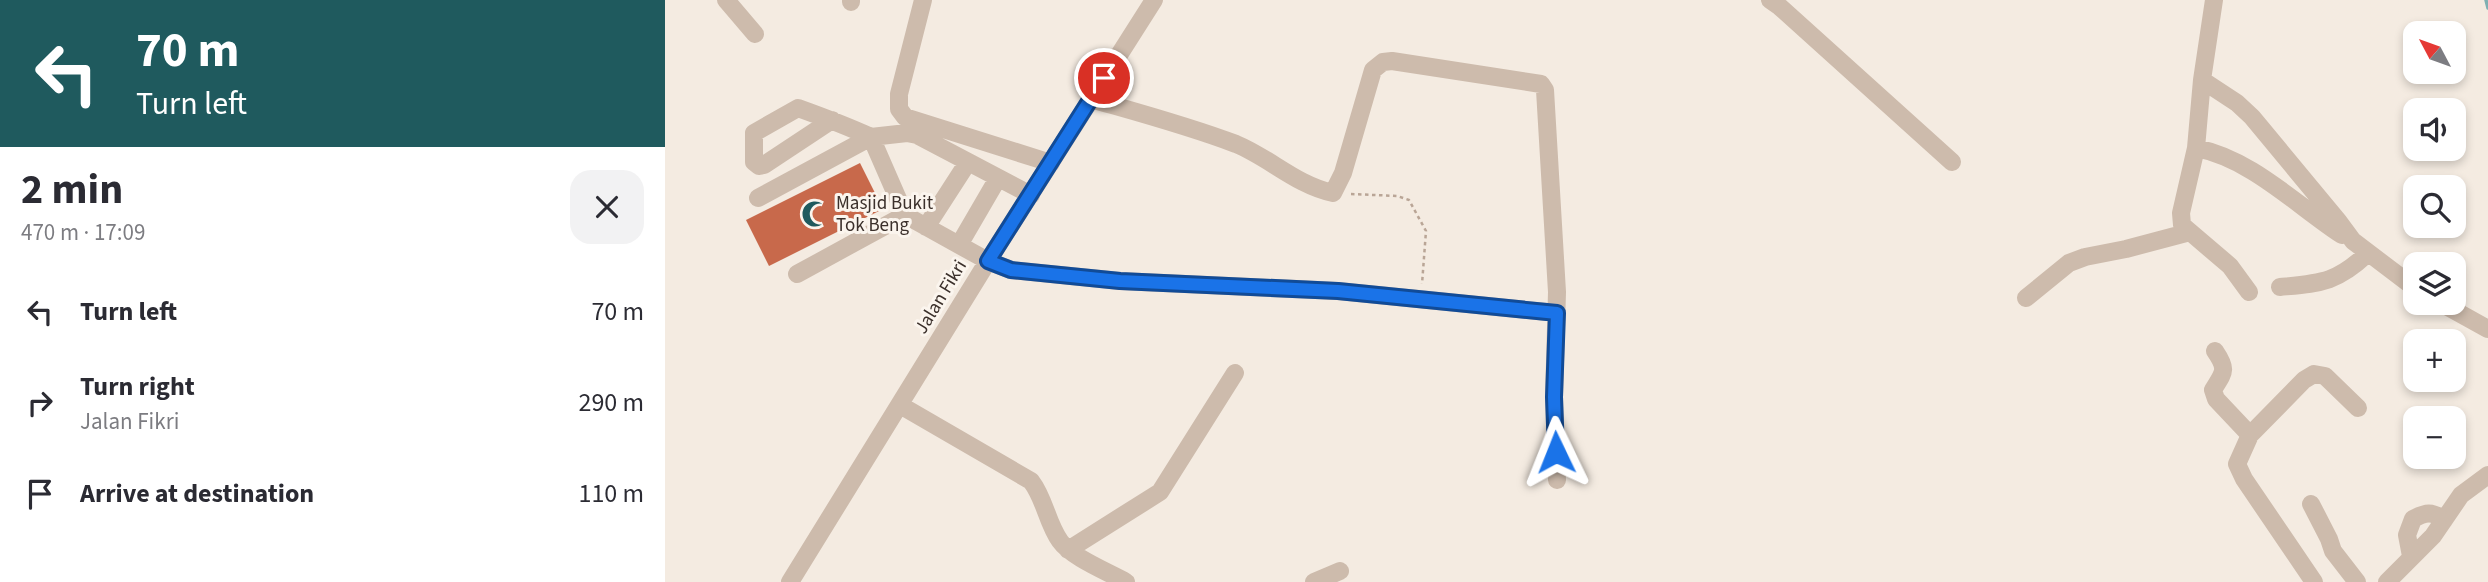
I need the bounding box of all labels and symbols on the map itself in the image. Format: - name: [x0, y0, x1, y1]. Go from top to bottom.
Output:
- north arrow: [2403, 21, 2466, 84]
- pin: [1074, 48, 1134, 108]
- place label: Masjid Bukit Tok Beng: [836, 190, 934, 239]
- mosque icon: Masjid Bukit Tok Beng: [800, 199, 830, 229]
- street label: Jalan Fikri: [908, 255, 974, 339]
- position arrow: [1519, 415, 1593, 489]

